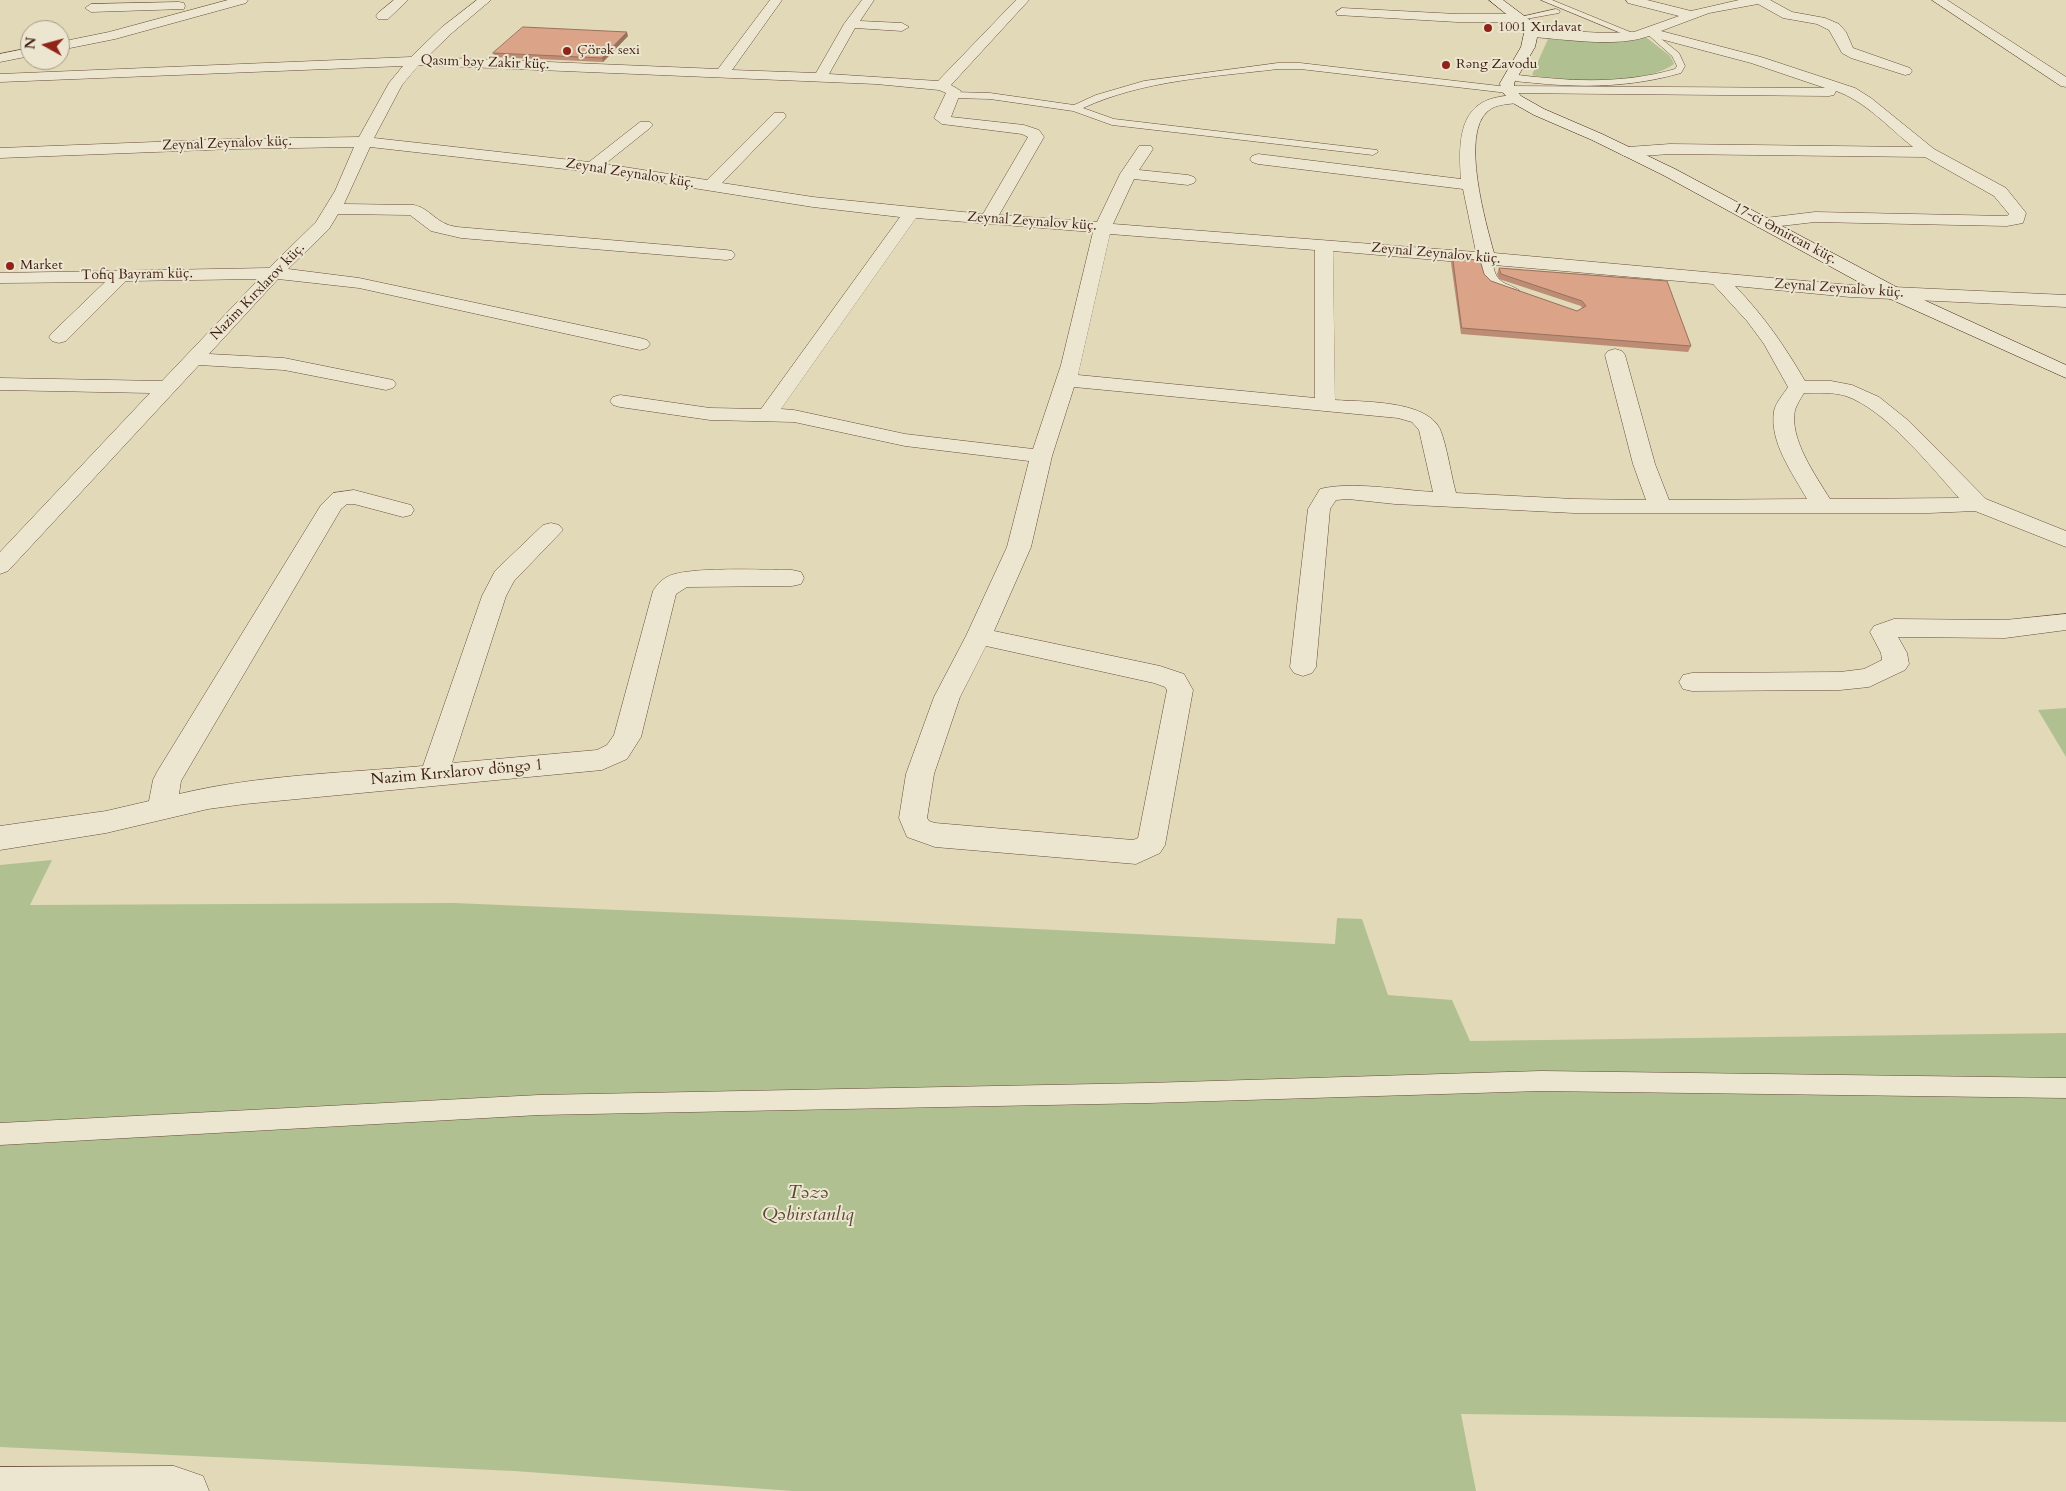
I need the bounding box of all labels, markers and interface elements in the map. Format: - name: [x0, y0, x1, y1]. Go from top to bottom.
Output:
- north arrow: [20, 20, 70, 70]
- place label: 1001 Xırdavat: [1498, 20, 1582, 36]
- marker: 1001 Xırdavat: [1482, 22, 1494, 34]
- text: N: [20, 36, 41, 50]
- place label: Çörək sexi: [577, 43, 640, 59]
- marker: Çörək sexi: [561, 45, 573, 57]
- street label: Qasım bəy Zakir küç.: [420, 52, 550, 74]
- place label: Rəng Zavodu: [1456, 57, 1537, 73]
- marker: Rəng Zavodu: [1440, 59, 1452, 71]
- street label: Zeynal Zeynalov küç.: [162, 133, 292, 155]
- street label: Zeynal Zeynalov küç.: [565, 156, 695, 192]
- street label: 17-ci Əmircan küç.: [1730, 200, 1840, 268]
- street label: Zeynal Zeynalov küç.: [967, 209, 1097, 235]
- street label: Nazim Kırxlarov küç.: [207, 240, 309, 344]
- street label: Zeynal Zeynalov küç.: [1371, 240, 1501, 268]
- place label: Market: [20, 258, 63, 274]
- marker: Market: [4, 260, 16, 272]
- street label: Tofiq Bayram küç.: [81, 266, 193, 284]
- street label: Zeynal Zeynalov küç.: [1774, 276, 1904, 302]
- street label: Nazim Kırxlarov döngə 1: [370, 756, 544, 790]
- park label: Təzə Qəbirstanlıq: [762, 1183, 854, 1227]

